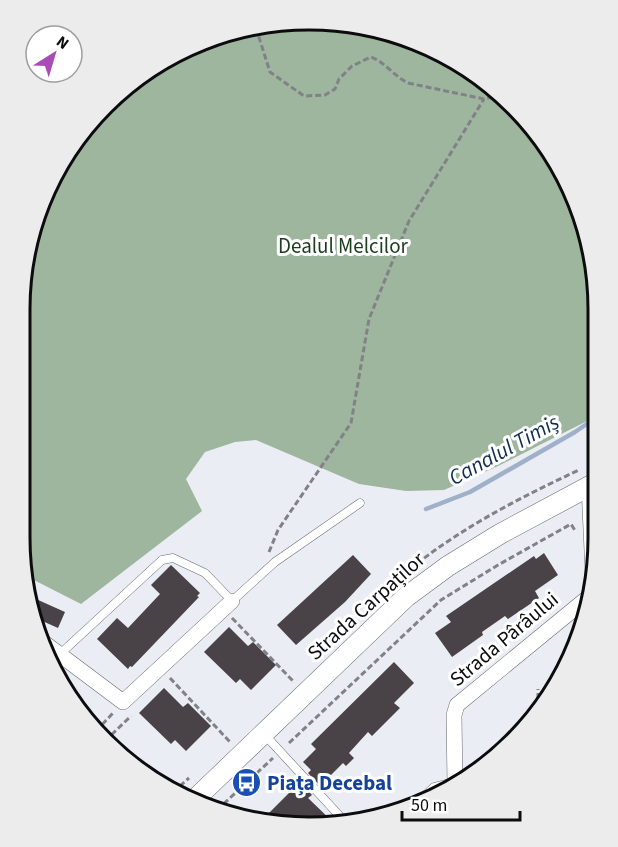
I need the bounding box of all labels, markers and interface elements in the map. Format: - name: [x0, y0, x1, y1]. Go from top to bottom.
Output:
- north arrow: [24, 24, 84, 84]
- text: N: [52, 31, 73, 55]
- park label: Dealul Melcilor: [278, 231, 409, 261]
- water label: Canalul Timiș: [443, 406, 565, 494]
- street label: Strada Carpaților: [300, 544, 432, 667]
- street label: Strada Pârâului: [443, 584, 565, 694]
- bus stop icon: Piața Decebal: [230, 767, 262, 799]
- place label: Piața Decebal: [267, 768, 392, 798]
- scale bar: [402, 784, 520, 822]
- text: 50 m: [411, 793, 447, 818]

